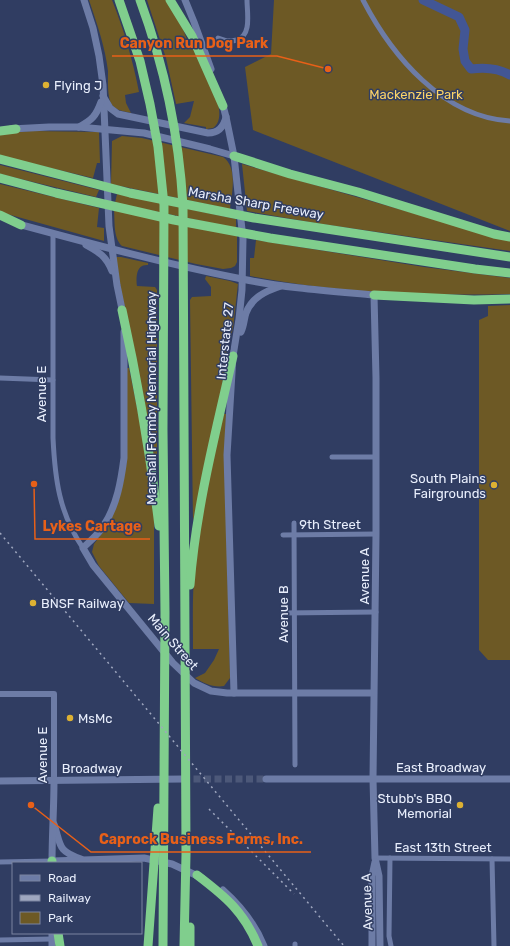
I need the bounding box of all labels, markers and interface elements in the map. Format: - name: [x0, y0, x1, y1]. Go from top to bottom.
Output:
- callout: Canyon Run Dog Park: [112, 30, 277, 56]
- text: Canyon Run Dog Park: [120, 35, 269, 52]
- place label: Flying J: [54, 78, 102, 94]
- marker: Flying J: [41, 80, 51, 90]
- park label: Mackenzie Park: [369, 87, 463, 102]
- street label: Marsha Sharp Freeway: [187, 184, 325, 222]
- street label: Marshall Formby Memorial Highway: [144, 291, 160, 505]
- street label: Interstate 27: [214, 301, 237, 380]
- street label: Avenue E: [34, 366, 49, 422]
- place label: South Plains Fairgrounds: [410, 471, 486, 502]
- marker: South Plains Fairgrounds: [489, 480, 499, 490]
- callout: Lykes Cartage: [35, 513, 150, 539]
- street label: 9th Street: [299, 517, 361, 532]
- text: Lykes Cartage: [43, 518, 141, 535]
- street label: Avenue A: [357, 547, 372, 605]
- street label: Avenue B: [276, 585, 291, 643]
- place label: BNSF Railway: [41, 596, 124, 611]
- marker: BNSF Railway: [28, 598, 38, 608]
- street label: Main Street: [145, 611, 201, 673]
- place label: MsMc: [78, 711, 112, 726]
- marker: MsMc: [65, 713, 75, 723]
- street label: Avenue E: [35, 727, 50, 783]
- street label: East Broadway: [396, 760, 486, 775]
- street label: Broadway: [62, 761, 122, 776]
- place label: Stubb's BBQ Memorial: [377, 791, 452, 821]
- marker: Stubb's BBQ Memorial: [455, 800, 465, 810]
- callout: Caprock Business Forms, Inc.: [91, 826, 311, 852]
- text: Caprock Business Forms, Inc.: [99, 831, 303, 848]
- street label: East 13th Street: [394, 840, 492, 855]
- legend: [12, 862, 142, 934]
- text: Road: [48, 871, 76, 885]
- street label: Avenue A: [358, 873, 375, 931]
- text: Railway: [48, 891, 91, 905]
- text: Park: [48, 911, 74, 925]

